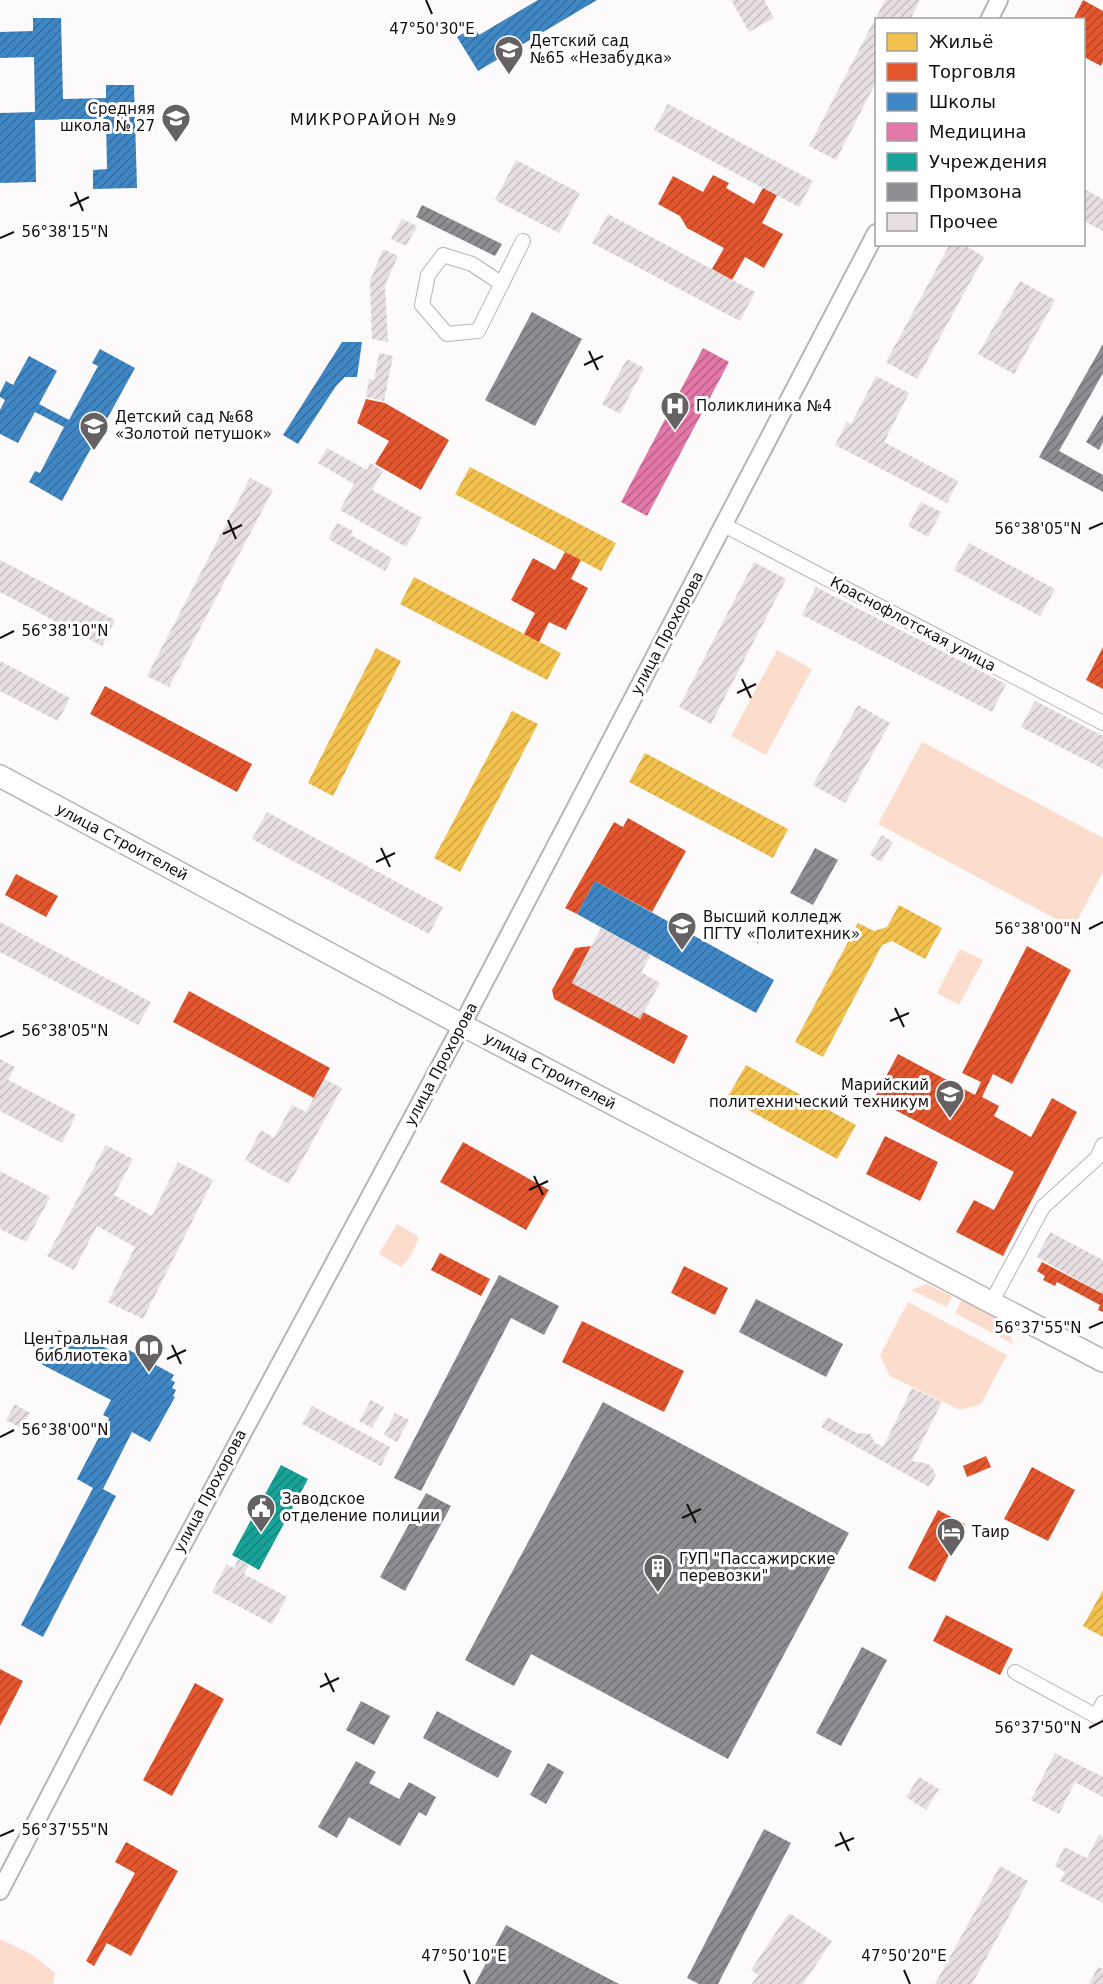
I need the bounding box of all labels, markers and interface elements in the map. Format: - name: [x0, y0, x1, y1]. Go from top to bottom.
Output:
- legend: [875, 18, 1085, 246]
- text: 47°50'30"E: [389, 20, 475, 38]
- text: Жильё: [929, 31, 993, 52]
- place label: Детский сад №65 «Незабудка»: [530, 32, 672, 67]
- school or university icon: Детский сад №65 «Незабудка»: [493, 34, 525, 76]
- text: Торговля: [928, 61, 1016, 82]
- text: Школы: [929, 91, 996, 112]
- place label: Средняя школа № 27: [60, 100, 155, 135]
- school or university icon: Средняя школа № 27: [160, 102, 192, 144]
- district label: МИКРОРАЙОН №9: [290, 110, 458, 129]
- text: Медицина: [929, 121, 1027, 142]
- text: Учреждения: [929, 151, 1047, 172]
- text: Промзона: [929, 181, 1022, 202]
- text: Прочее: [929, 211, 998, 232]
- text: 56°38'15"N: [21, 223, 109, 241]
- hospital icon: Поликлиника №4: [659, 390, 691, 432]
- place label: Поликлиника №4: [696, 397, 832, 415]
- place label: Детский сад №68 «Золотой петушок»: [115, 408, 272, 443]
- school or university icon: Детский сад №68 «Золотой петушок»: [78, 410, 110, 452]
- text: 56°38'05"N: [994, 520, 1082, 538]
- street label: улица Прохорова: [627, 568, 707, 698]
- street label: Краснофлотская улица: [827, 573, 999, 675]
- text: 56°38'10"N: [21, 622, 109, 640]
- street label: улица Строителей: [53, 800, 191, 884]
- place label: Высший колледж ПГТУ «Политехник»: [703, 908, 860, 943]
- school or university icon: Высший колледж ПГТУ «Политехник»: [666, 910, 698, 952]
- text: 56°38'00"N: [994, 920, 1082, 938]
- street label: улица Прохорова: [401, 999, 481, 1129]
- text: 56°38'05"N: [21, 1022, 109, 1040]
- street label: улица Строителей: [481, 1029, 619, 1113]
- place label: Марийский политехнический техникум: [709, 1076, 929, 1111]
- school or university icon: Марийский политехнический техникум: [934, 1078, 966, 1120]
- text: 56°37'55"N: [994, 1319, 1082, 1337]
- place label: Центральная библиотека: [23, 1330, 128, 1365]
- library icon: Центральная библиотека: [133, 1332, 165, 1374]
- text: 56°38'00"N: [21, 1421, 109, 1439]
- street label: улица Прохорова: [170, 1426, 250, 1556]
- place label: Заводское отделение полиции: [282, 1490, 440, 1525]
- public building icon: Заводское отделение полиции: [245, 1492, 277, 1534]
- hotel icon: Таир: [935, 1516, 967, 1558]
- place label: Таир: [971, 1523, 1010, 1541]
- place label: ГУП "Пассажирские перевозки": [679, 1550, 835, 1585]
- building icon: ГУП "Пассажирские перевозки": [642, 1552, 674, 1594]
- text: 56°37'50"N: [994, 1719, 1082, 1737]
- text: 56°37'55"N: [21, 1821, 109, 1839]
- text: 47°50'10"E: [421, 1947, 507, 1965]
- text: 47°50'20"E: [861, 1947, 947, 1965]

